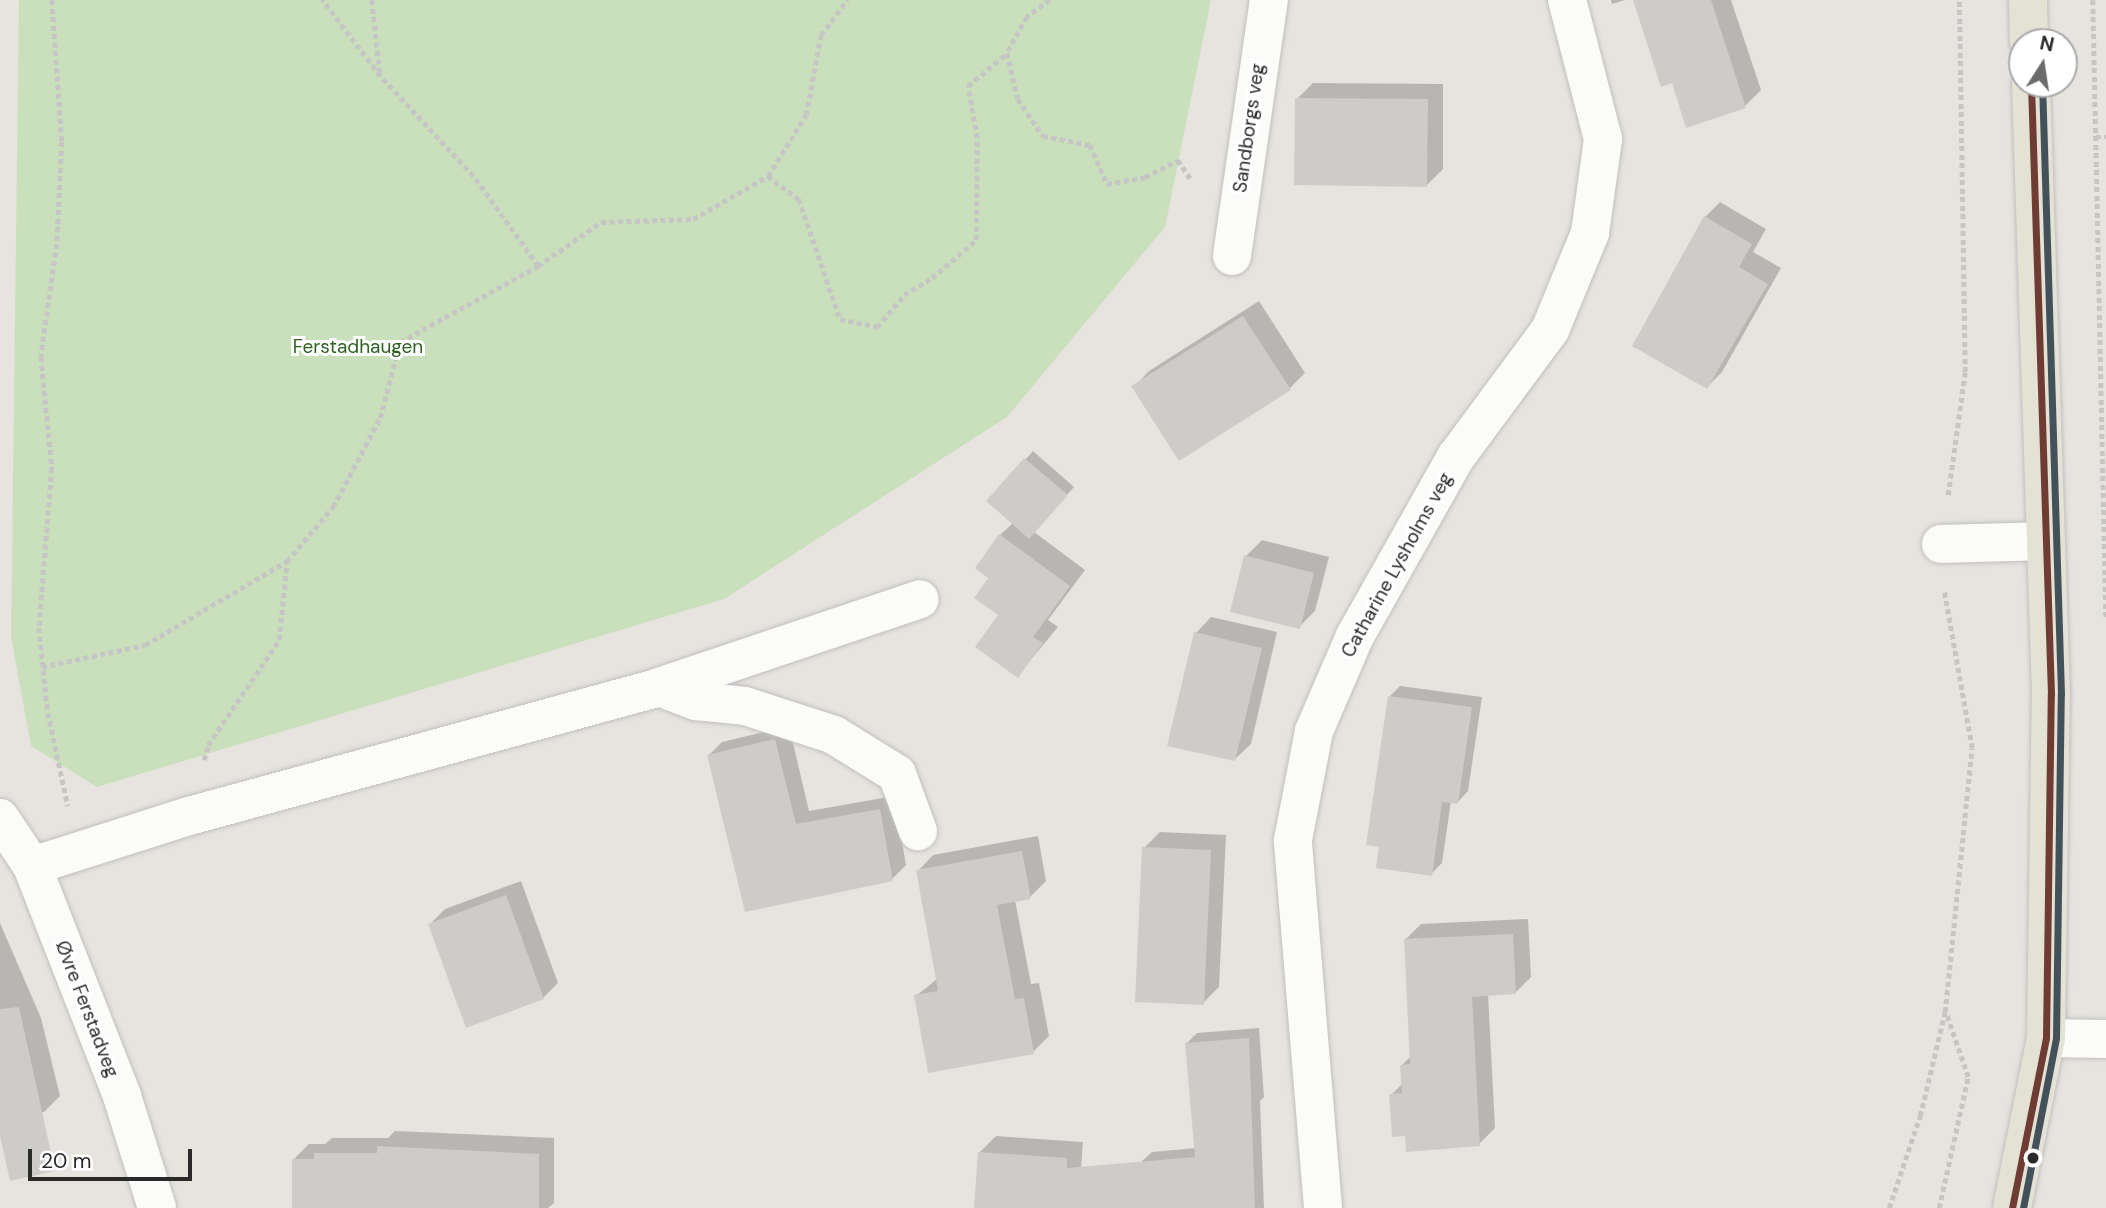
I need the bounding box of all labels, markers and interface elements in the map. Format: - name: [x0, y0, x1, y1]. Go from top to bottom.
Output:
- north arrow: [2008, 28, 2078, 98]
- text: N: [2038, 30, 2056, 58]
- street label: Sandborgs veg: [1229, 62, 1269, 194]
- park label: Ferstadhaugen: [293, 336, 423, 358]
- street label: Catharine Lysholms veg: [1337, 469, 1457, 661]
- street label: Øvre Ferstadveg: [50, 937, 124, 1081]
- scale bar: [32, 1134, 196, 1178]
- text: 20 m: [41, 1147, 92, 1175]
- unlabelled marker: [2026, 1151, 2040, 1165]

